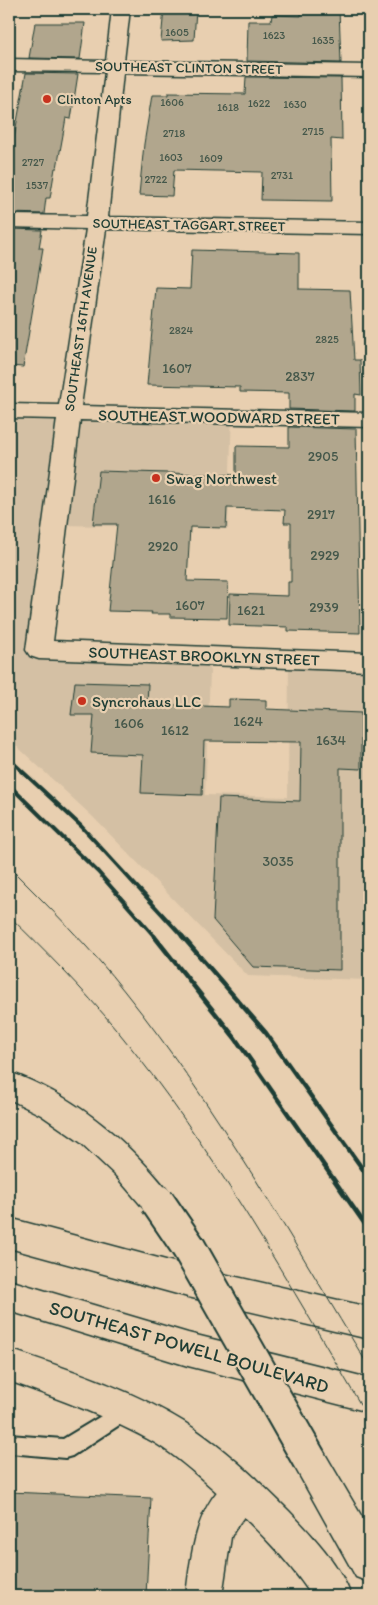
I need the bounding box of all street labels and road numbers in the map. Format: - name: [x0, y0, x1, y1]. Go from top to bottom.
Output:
- street label: SOUTHEAST CLINTON STREET: [95, 58, 283, 78]
- street label: SOUTHEAST TAGGART STREET: [92, 215, 286, 235]
- street label: SOUTHEAST 16TH AVENUE: [61, 245, 101, 413]
- street label: SOUTHEAST WOODWARD STREET: [98, 405, 340, 429]
- street label: SOUTHEAST BROOKLYN STREET: [88, 642, 320, 670]
- street label: SOUTHEAST POWELL BOULEVARD: [47, 1296, 331, 1398]

